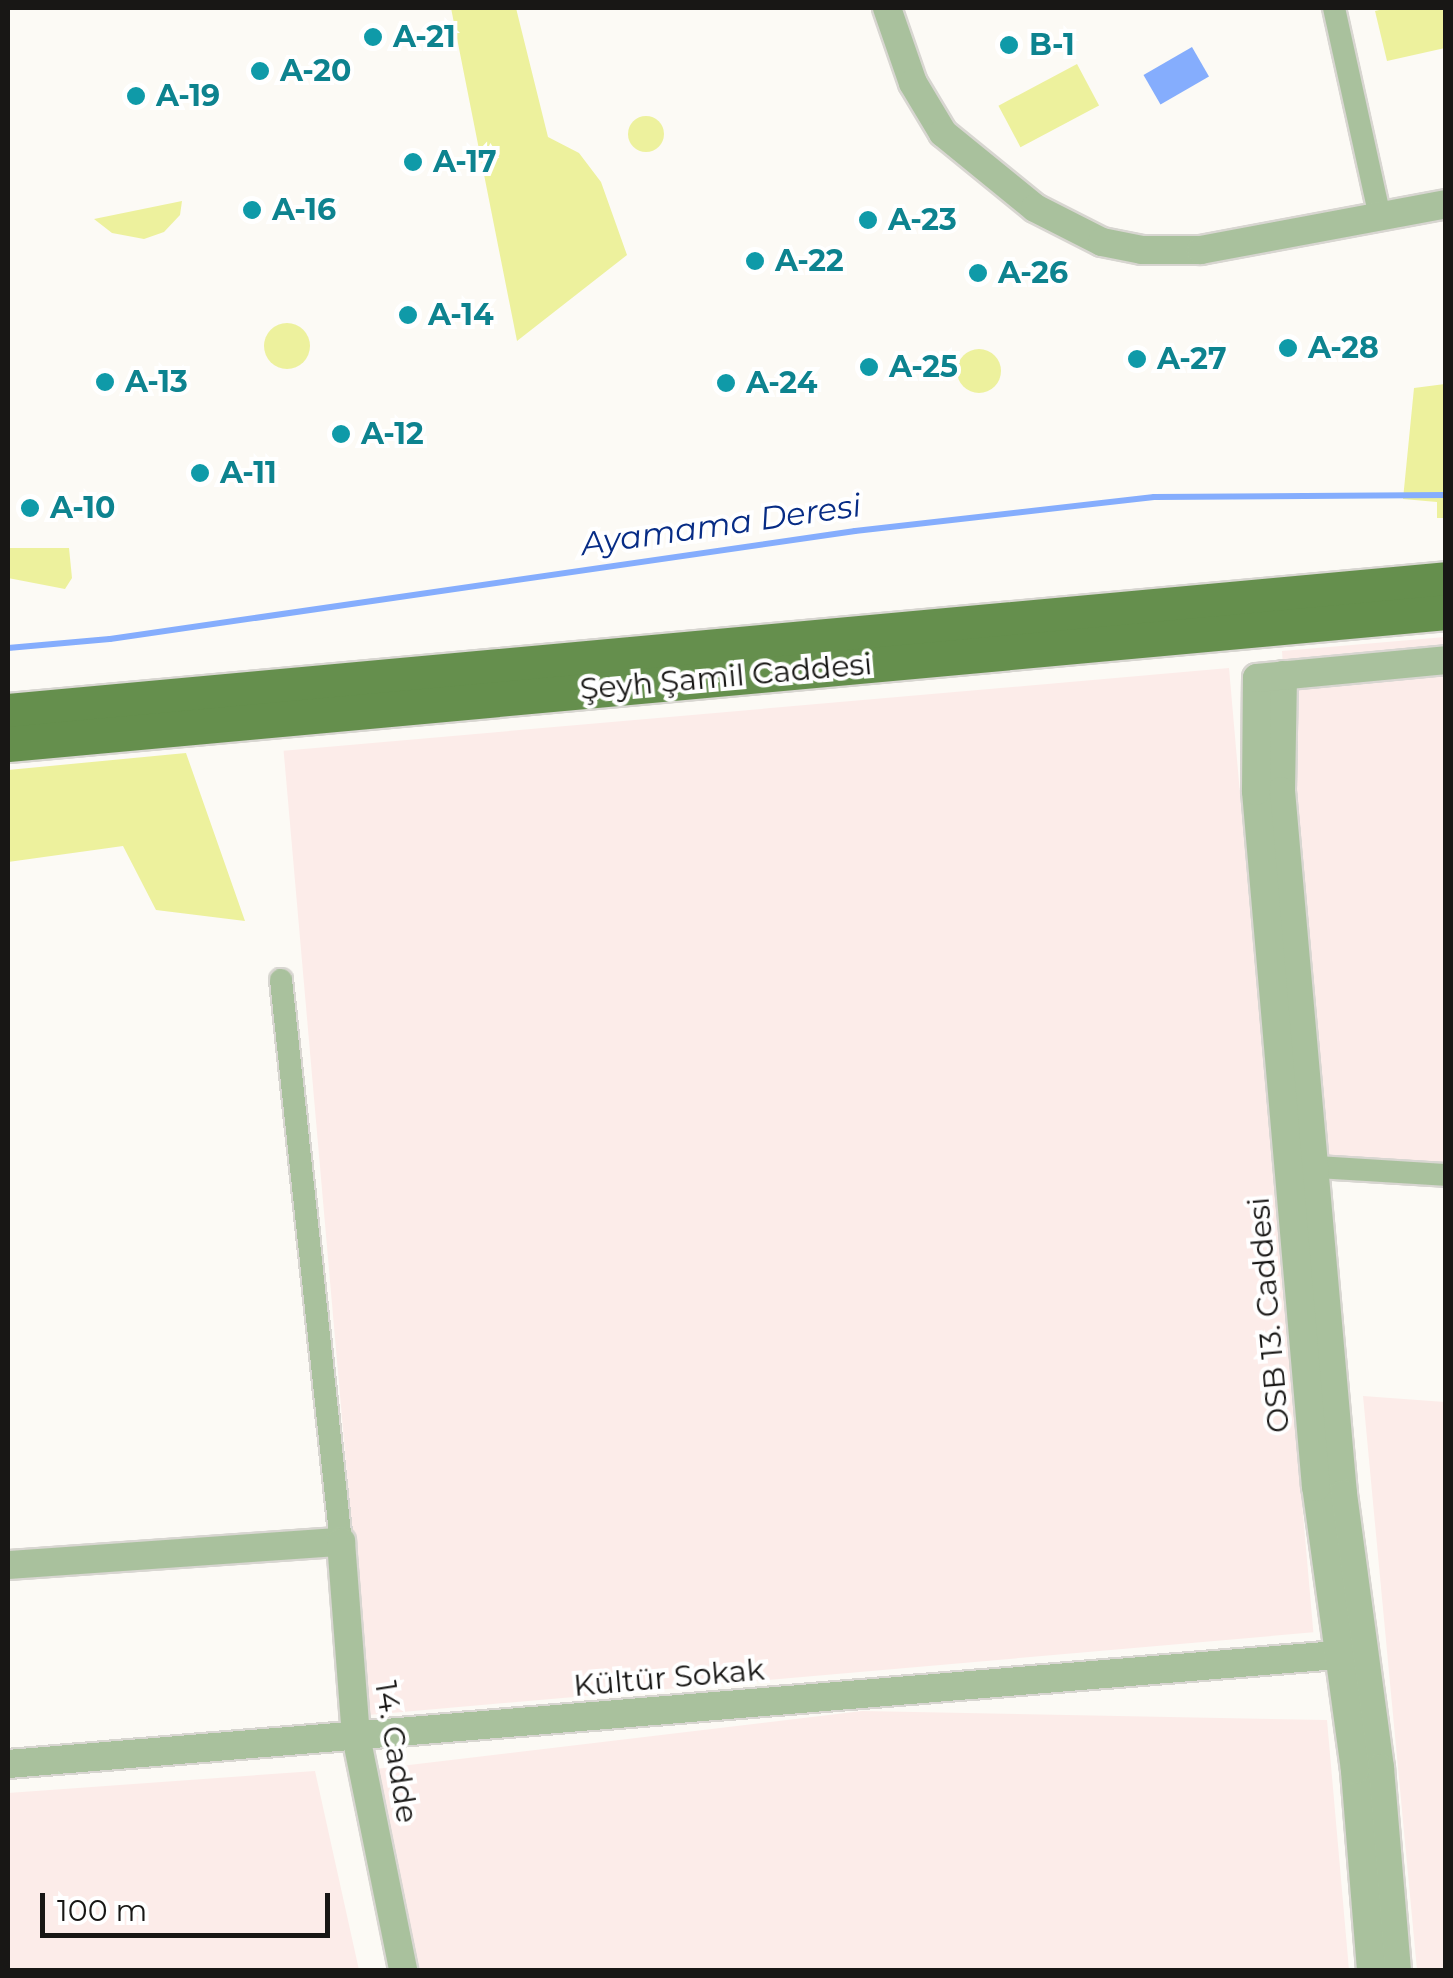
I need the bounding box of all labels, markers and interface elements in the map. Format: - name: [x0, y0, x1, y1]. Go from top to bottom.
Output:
- place label: A-21: [393, 19, 456, 55]
- marker: A-21: [362, 26, 384, 48]
- place label: B-1: [1029, 27, 1075, 63]
- marker: B-1: [998, 34, 1020, 56]
- place label: A-20: [280, 53, 351, 89]
- marker: A-20: [249, 60, 271, 82]
- place label: A-19: [156, 78, 220, 114]
- marker: A-19: [125, 85, 147, 107]
- place label: A-17: [433, 144, 497, 180]
- marker: A-17: [402, 151, 424, 173]
- place label: A-16: [272, 192, 336, 228]
- marker: A-16: [241, 199, 263, 221]
- place label: A-23: [888, 202, 957, 238]
- marker: A-23: [857, 209, 879, 231]
- place label: A-22: [775, 243, 844, 279]
- marker: A-22: [744, 250, 766, 272]
- place label: A-26: [998, 255, 1068, 291]
- marker: A-26: [967, 262, 989, 284]
- place label: A-14: [428, 297, 494, 333]
- marker: A-14: [397, 304, 419, 326]
- place label: A-28: [1308, 330, 1379, 366]
- marker: A-28: [1277, 337, 1299, 359]
- place label: A-27: [1157, 341, 1227, 377]
- marker: A-27: [1126, 348, 1148, 370]
- place label: A-25: [889, 349, 958, 385]
- marker: A-25: [858, 356, 880, 378]
- place label: A-13: [125, 364, 188, 400]
- place label: A-24: [746, 365, 817, 401]
- marker: A-13: [94, 371, 116, 393]
- marker: A-24: [715, 372, 737, 394]
- place label: A-12: [361, 416, 424, 452]
- marker: A-12: [330, 423, 352, 445]
- place label: A-11: [220, 455, 277, 491]
- marker: A-11: [189, 462, 211, 484]
- water label: Ayamama Deresi: [579, 486, 863, 564]
- place label: A-10: [50, 490, 115, 526]
- marker: A-10: [19, 497, 41, 519]
- street label: Şeyh Şamil Caddesi: [578, 646, 874, 708]
- street label: OSB 13. Caddesi: [1241, 1196, 1297, 1434]
- street label: Kültür Sokak: [572, 1652, 766, 1704]
- street label: 14. Cadde: [367, 1679, 425, 1825]
- scale bar: [45, 1873, 335, 1935]
- text: 100 m: [57, 1892, 147, 1929]

